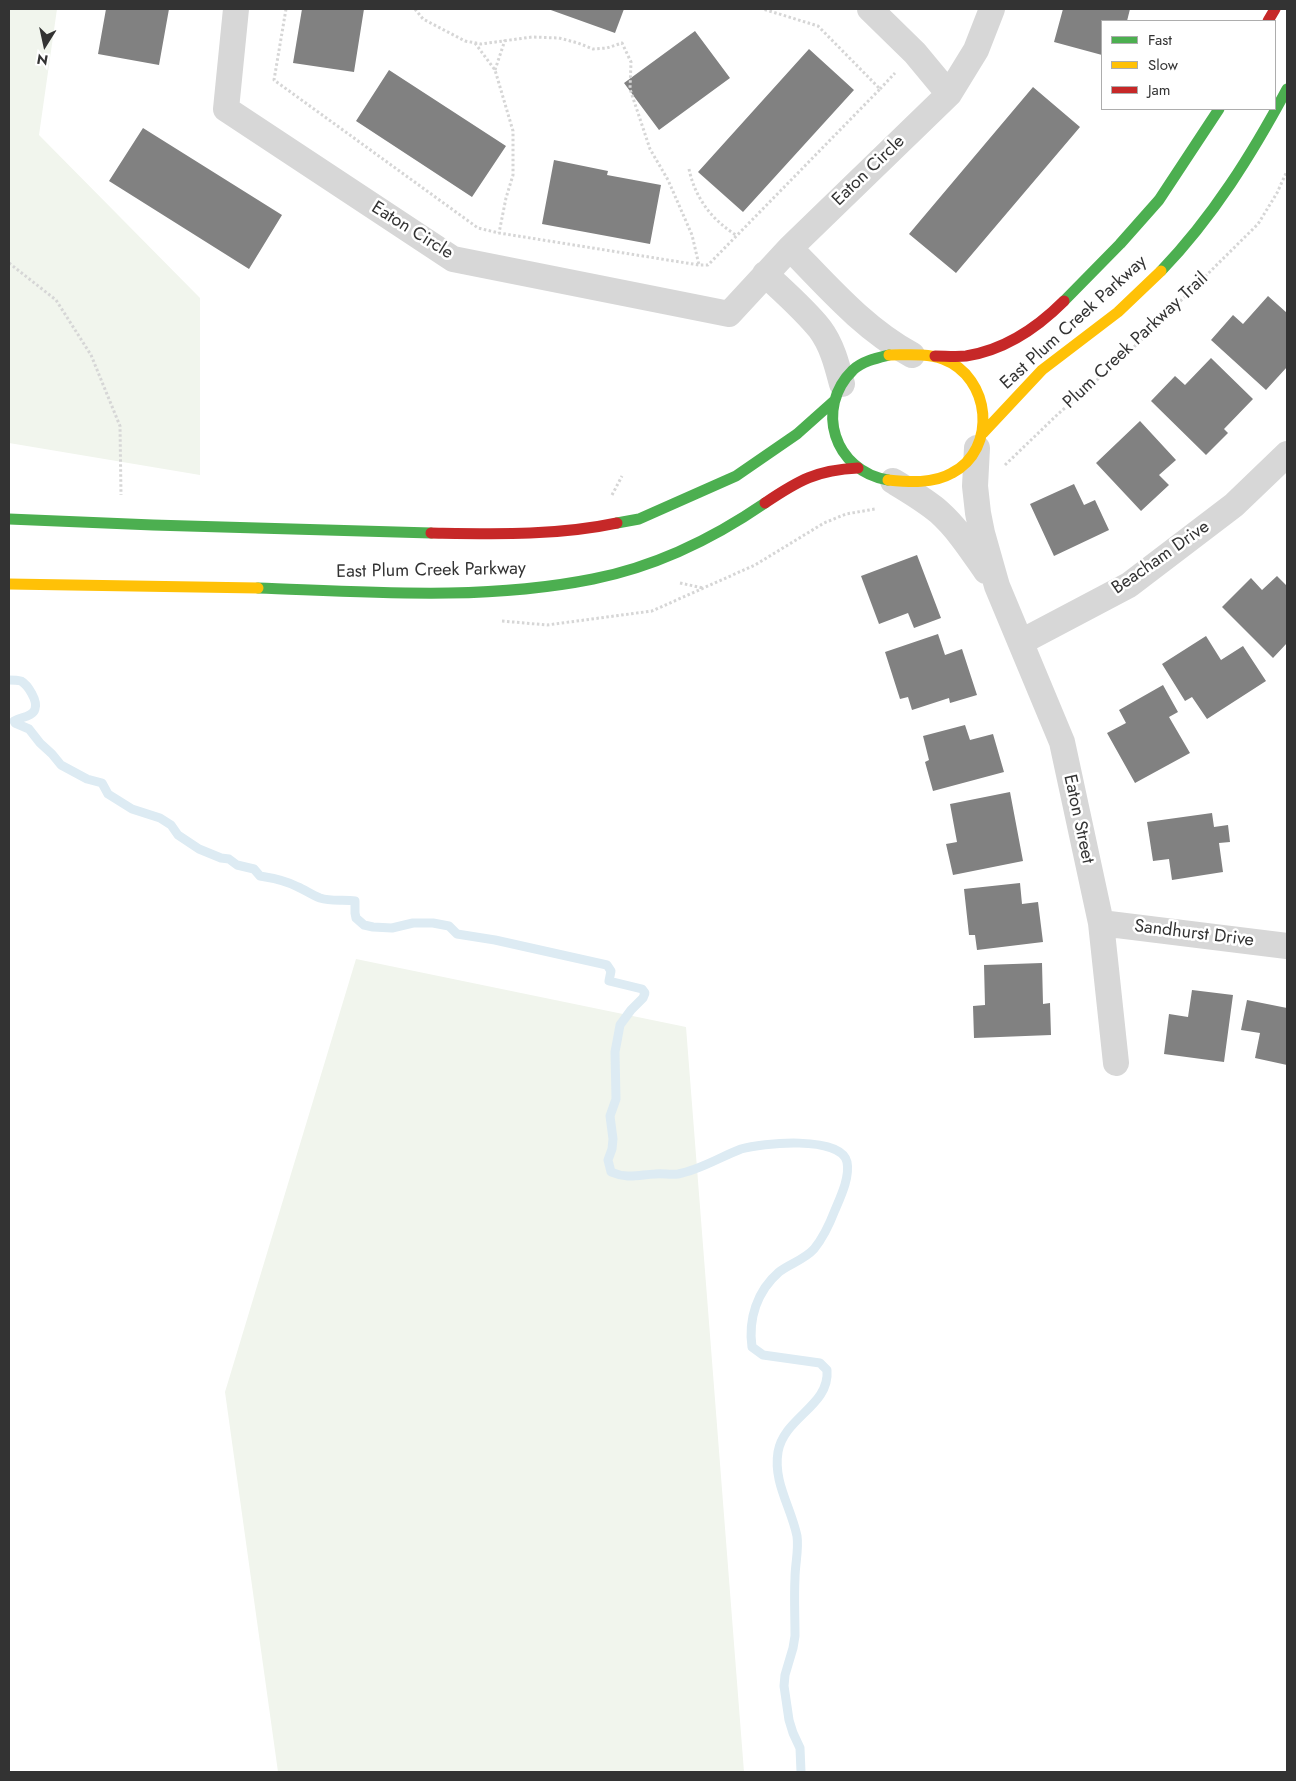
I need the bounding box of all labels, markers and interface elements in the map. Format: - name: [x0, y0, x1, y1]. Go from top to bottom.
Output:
- north arrow: [20, 20, 70, 70]
- legend: [1101, 20, 1276, 110]
- text: Fast: [1148, 29, 1172, 51]
- text: N: [35, 49, 50, 71]
- text: Slow: [1148, 54, 1178, 76]
- text: Jam: [1148, 79, 1171, 101]
- street label: Eaton Circle: [828, 131, 910, 211]
- street label: Eaton Circle: [367, 197, 457, 265]
- street label: East Plum Creek Parkway: [996, 252, 1152, 394]
- street label: Plum Creek Parkway Trail: [1059, 268, 1213, 414]
- street label: Beacham Drive: [1108, 516, 1214, 600]
- street label: East Plum Creek Parkway: [336, 559, 526, 583]
- street label: Eaton Street: [1058, 772, 1098, 866]
- street label: Sandhurst Drive: [1133, 916, 1255, 952]

